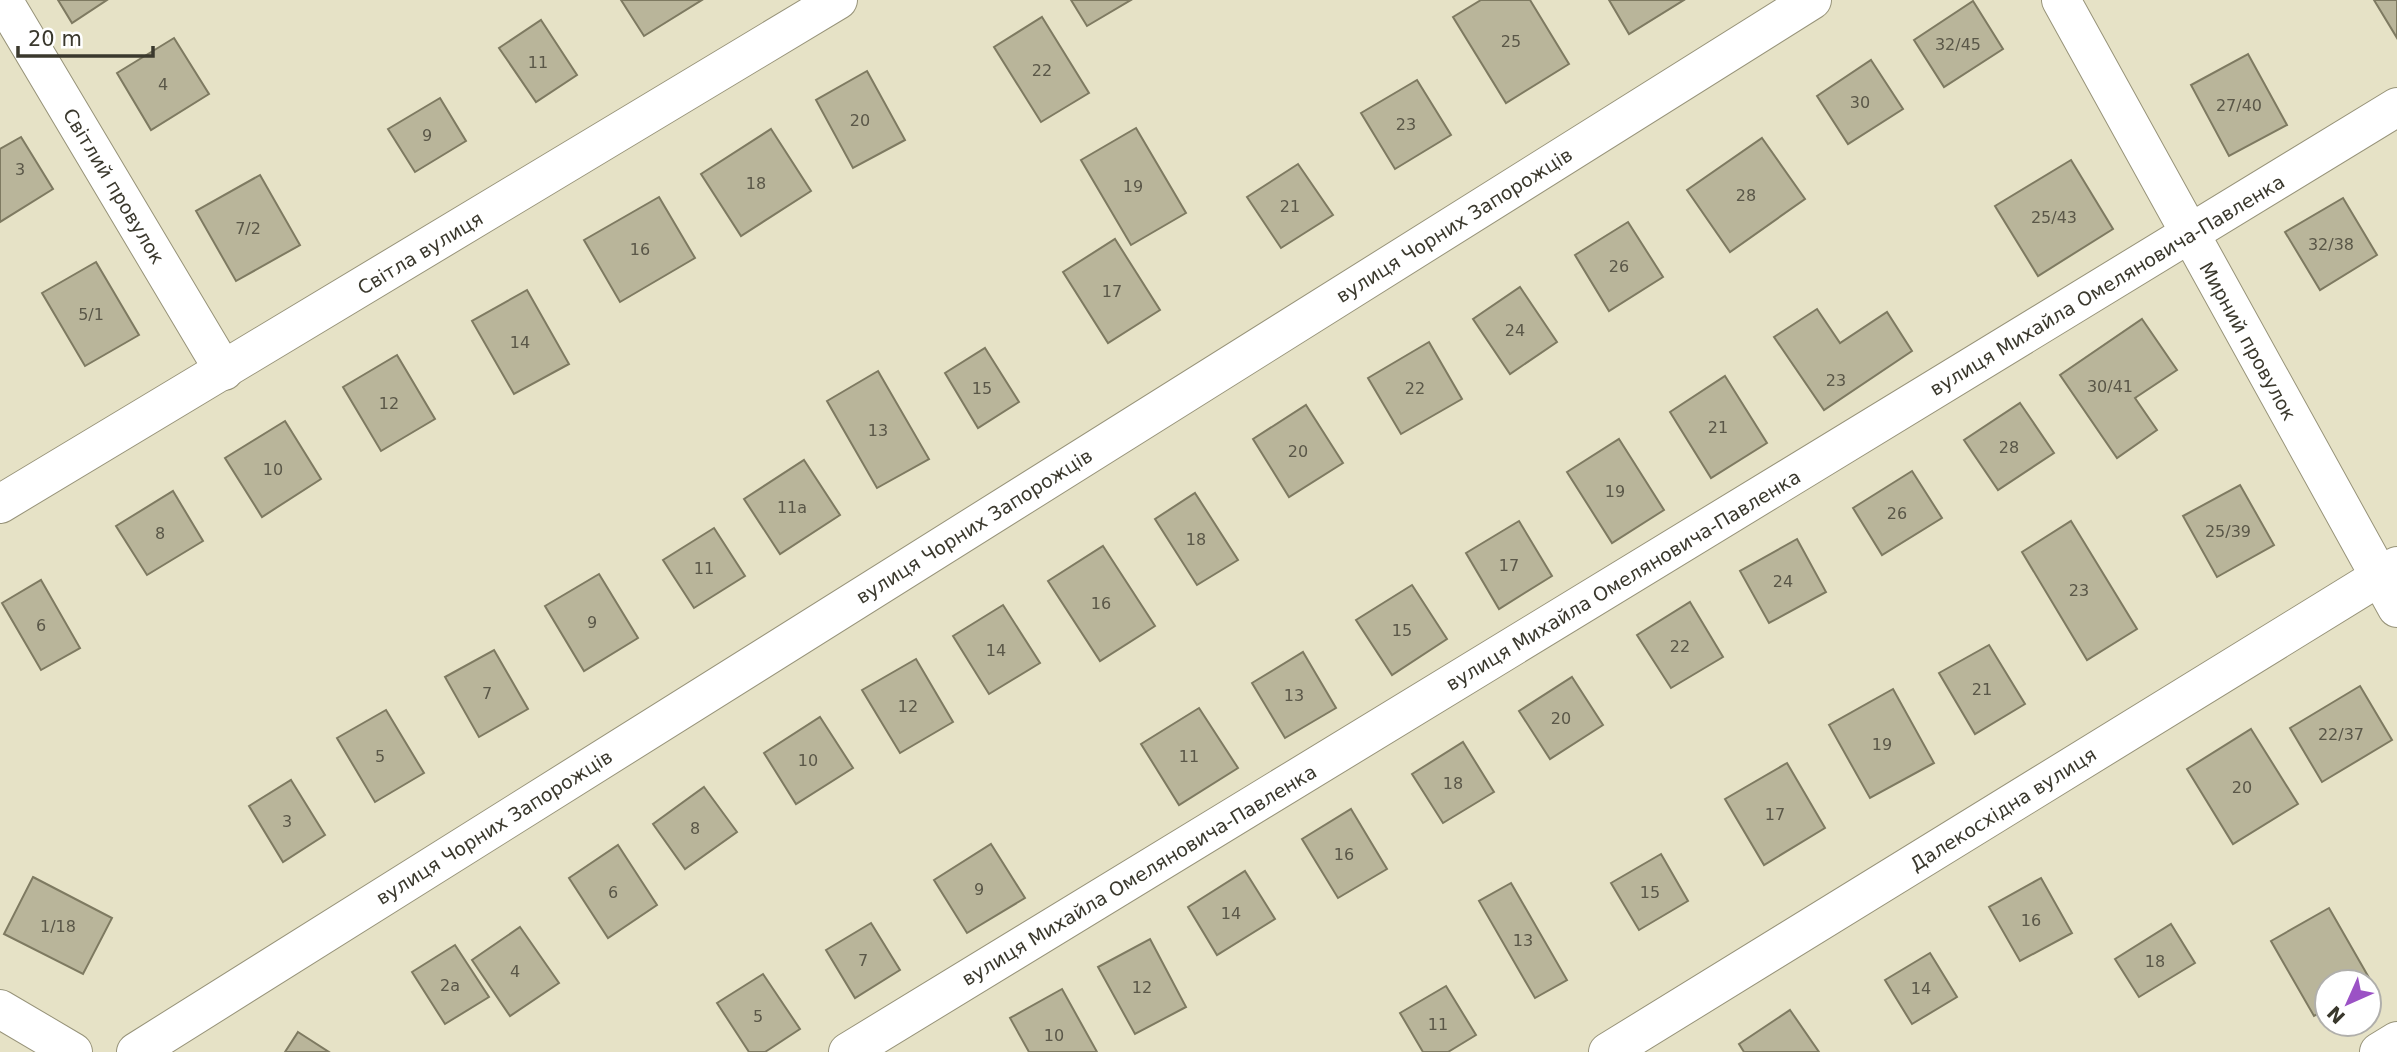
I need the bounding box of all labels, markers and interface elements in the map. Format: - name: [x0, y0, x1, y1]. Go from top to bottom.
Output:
- scale bar: [18, 14, 152, 58]
- text: 20 m: [28, 27, 82, 51]
- house number: 25: [1501, 32, 1521, 51]
- house number: 32/45: [1935, 35, 1981, 54]
- house number: 11: [528, 53, 548, 72]
- house number: 22: [1032, 61, 1052, 80]
- house number: 4: [158, 75, 168, 94]
- house number: 30: [1850, 93, 1870, 112]
- house number: 27/40: [2216, 96, 2262, 115]
- street label: Світлий провулок: [59, 104, 169, 268]
- house number: 20: [850, 111, 870, 130]
- house number: 23: [1396, 115, 1416, 134]
- house number: 9: [422, 126, 432, 145]
- street label: вулиця Чорних Запорожців: [1332, 143, 1576, 307]
- house number: 3: [15, 160, 25, 179]
- street label: вулиця Михайла Омеляновича-Павленка: [1926, 170, 2288, 400]
- house number: 18: [746, 174, 766, 193]
- house number: 19: [1123, 177, 1143, 196]
- house number: 28: [1736, 186, 1756, 205]
- house number: 21: [1280, 197, 1300, 216]
- street label: Світла вулиця: [354, 207, 486, 299]
- house number: 25/43: [2031, 208, 2077, 227]
- house number: 7/2: [235, 219, 261, 238]
- house number: 32/38: [2308, 235, 2354, 254]
- house number: 16: [630, 240, 650, 259]
- house number: 26: [1609, 257, 1629, 276]
- street label: Мирний провулок: [2195, 258, 2301, 424]
- house number: 17: [1102, 282, 1122, 301]
- house number: 5/1: [78, 305, 104, 324]
- house number: 24: [1505, 321, 1525, 340]
- house number: 14: [510, 333, 530, 352]
- house number: 23: [1826, 371, 1846, 390]
- house number: 30/41: [2087, 377, 2133, 396]
- house number: 15: [972, 379, 992, 398]
- house number: 22: [1405, 379, 1425, 398]
- house number: 12: [379, 394, 399, 413]
- house number: 21: [1708, 418, 1728, 437]
- house number: 13: [868, 421, 888, 440]
- house number: 28: [1999, 438, 2019, 457]
- house number: 20: [1288, 442, 1308, 461]
- street label: вулиця Чорних Запорожців: [852, 444, 1096, 608]
- house number: 10: [263, 460, 283, 479]
- street label: вулиця Михайла Омеляновича-Павленка: [1442, 465, 1804, 695]
- house number: 19: [1605, 482, 1625, 501]
- house number: 11а: [777, 498, 807, 517]
- house number: 26: [1887, 504, 1907, 523]
- house number: 25/39: [2205, 522, 2251, 541]
- house number: 8: [155, 524, 165, 543]
- house number: 18: [1186, 530, 1206, 549]
- house number: 17: [1499, 556, 1519, 575]
- house number: 11: [694, 559, 714, 578]
- house number: 24: [1773, 572, 1793, 591]
- house number: 23: [2069, 581, 2089, 600]
- house number: 16: [1091, 594, 1111, 613]
- house number: 9: [587, 613, 597, 632]
- house number: 6: [36, 616, 46, 635]
- house number: 15: [1392, 621, 1412, 640]
- house number: 22: [1670, 637, 1690, 656]
- house number: 14: [986, 641, 1006, 660]
- house number: 21: [1972, 680, 1992, 699]
- house number: 7: [482, 684, 492, 703]
- house number: 13: [1284, 686, 1304, 705]
- house number: 12: [898, 697, 918, 716]
- house number: 20: [1551, 709, 1571, 728]
- house number: 22/37: [2318, 725, 2364, 744]
- house number: 19: [1872, 735, 1892, 754]
- street label: Далекосхідна вулиця: [1906, 743, 2100, 875]
- street label: вулиця Чорних Запорожців: [372, 745, 616, 909]
- house number: 5: [375, 747, 385, 766]
- house number: 11: [1179, 747, 1199, 766]
- house number: 10: [798, 751, 818, 770]
- street label: вулиця Михайла Омеляновича-Павленка: [958, 760, 1320, 990]
- house number: 18: [1443, 774, 1463, 793]
- house number: 20: [2232, 778, 2252, 797]
- house number: 17: [1765, 805, 1785, 824]
- house number: 3: [282, 812, 292, 831]
- house number: 8: [690, 819, 700, 838]
- house number: 16: [1334, 845, 1354, 864]
- house number: 9: [974, 880, 984, 899]
- house number: 6: [608, 883, 618, 902]
- house number: 15: [1640, 883, 1660, 902]
- house number: 14: [1221, 904, 1241, 923]
- house number: 16: [2021, 911, 2041, 930]
- house number: 1/18: [40, 917, 76, 936]
- house number: 13: [1513, 931, 1533, 950]
- house number: 7: [858, 951, 868, 970]
- house number: 18: [2145, 952, 2165, 971]
- house number: 4: [510, 962, 520, 981]
- north arrow: [2313, 968, 2383, 1038]
- house number: 2а: [440, 976, 460, 995]
- house number: 12: [1132, 978, 1152, 997]
- house number: 14: [1911, 979, 1931, 998]
- text: N: [2323, 1002, 2349, 1028]
- house number: 5: [753, 1007, 763, 1026]
- house number: 11: [1428, 1015, 1448, 1034]
- house number: 10: [1044, 1026, 1064, 1045]

